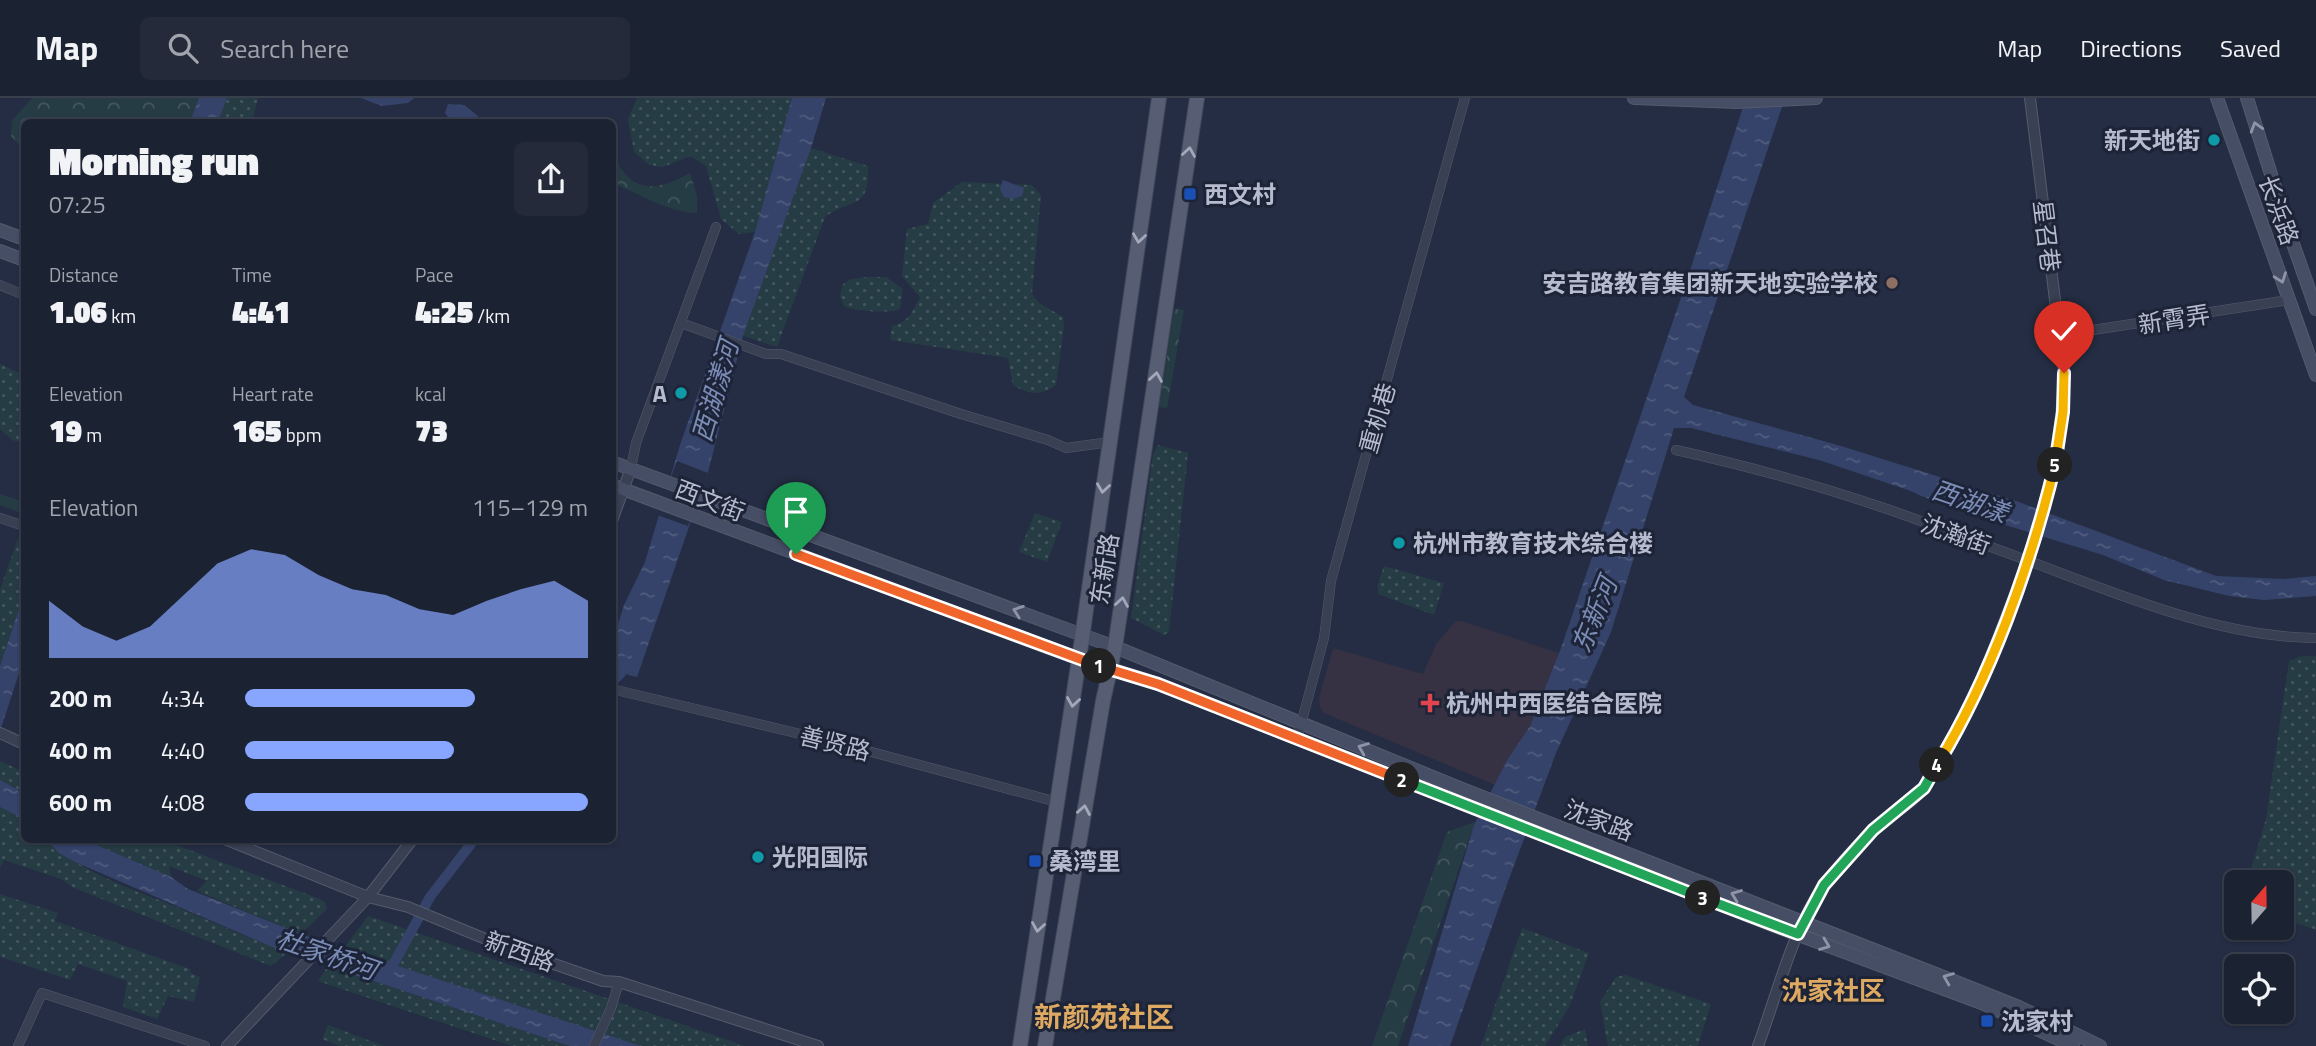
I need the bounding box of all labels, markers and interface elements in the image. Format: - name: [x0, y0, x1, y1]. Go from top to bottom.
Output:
- search box: [140, 17, 630, 80]
- text: Map: [35, 23, 98, 73]
- icon: search: [164, 29, 202, 67]
- text: Search here: [220, 29, 349, 68]
- text: Map: [1997, 30, 2042, 66]
- text: Directions: [2080, 30, 2182, 66]
- text: Saved: [2220, 30, 2281, 66]
- place label: 新天地街: [2104, 122, 2200, 158]
- one-way arrow: [2250, 122, 2265, 134]
- text: Morning run: [49, 132, 259, 190]
- marker: 新天地街: [2206, 132, 2222, 148]
- button: share: [514, 142, 588, 216]
- one-way arrow: [1181, 146, 1196, 158]
- street label: 长浜路: [2250, 170, 2308, 250]
- place label: 西文村: [1204, 176, 1276, 212]
- marker: 西文村: [1182, 186, 1198, 202]
- text: 07:25: [49, 187, 106, 222]
- street label: 星召巷: [2025, 198, 2069, 274]
- one-way arrow: [1132, 232, 1147, 244]
- text: Distance: [49, 260, 118, 289]
- text: Time: [232, 260, 272, 289]
- text: Pace: [415, 260, 453, 289]
- place label: 安吉路教育集团新天地实验学校: [1542, 265, 1878, 301]
- one-way arrow: [2273, 271, 2287, 283]
- marker: 安吉路教育集团新天地实验学校: [1884, 275, 1900, 291]
- text: 1.06: [49, 289, 107, 335]
- text: 4:41: [232, 289, 290, 335]
- text: 4:25: [415, 289, 473, 335]
- street label: 新霄弄: [2136, 296, 2212, 342]
- text: km: [107, 301, 136, 330]
- text: /km: [473, 301, 510, 330]
- pin: [2034, 301, 2094, 373]
- icon: check: [2045, 312, 2083, 350]
- water label: 西湖漾河: [682, 331, 749, 446]
- one-way arrow: [1148, 371, 1163, 383]
- place label: A: [653, 375, 668, 411]
- street label: 重机巷: [1350, 378, 1404, 458]
- text: Elevation: [49, 379, 123, 408]
- text: Heart rate: [232, 379, 314, 408]
- text: kcal: [415, 379, 446, 408]
- marker: A: [673, 385, 689, 401]
- text: 19: [49, 408, 82, 454]
- text: 165: [232, 408, 282, 454]
- text: 73: [415, 408, 448, 454]
- text: m: [82, 420, 102, 449]
- text: bpm: [282, 420, 322, 449]
- pin: 5: [2038, 448, 2072, 482]
- text: 5: [2049, 450, 2060, 479]
- street label: 西文街: [670, 470, 750, 530]
- water label: 西湖漾: [1927, 470, 2016, 533]
- pin: [766, 482, 826, 554]
- one-way arrow: [1096, 482, 1111, 494]
- text: Elevation: [49, 490, 138, 525]
- text: 115–129 m: [472, 490, 588, 525]
- icon: arrive: [777, 493, 815, 531]
- street label: 沈瀚街: [1916, 505, 1996, 563]
- place label: 杭州市教育技术综合楼: [1413, 525, 1653, 561]
- street label: 东新路: [1081, 531, 1127, 607]
- marker: 杭州市教育技术综合楼: [1391, 535, 1407, 551]
- water label: 东新河: [1561, 567, 1629, 658]
- one-way arrow: [1114, 596, 1129, 608]
- one-way arrow: [1013, 605, 1025, 619]
- pin: 1: [1082, 648, 1116, 684]
- text: 1: [1093, 651, 1104, 680]
- text: 200 m: [49, 681, 112, 716]
- text: 4:34: [161, 681, 205, 716]
- place label: 杭州中西医结合医院: [1446, 685, 1662, 721]
- marker: 杭州中西医结合医院: [1420, 693, 1440, 713]
- one-way arrow: [1066, 697, 1081, 708]
- street label: 善贤路: [796, 717, 874, 769]
- text: 400 m: [49, 733, 112, 768]
- text: 4:40: [161, 733, 205, 768]
- one-way arrow: [1357, 742, 1370, 756]
- pin: 4: [1920, 748, 1954, 782]
- text: 4: [1931, 750, 1942, 779]
- pin: 2: [1384, 762, 1420, 798]
- text: 2: [1396, 765, 1407, 794]
- text: 600 m: [49, 785, 112, 820]
- text: 4:08: [161, 785, 205, 820]
- street label: 沈家路: [1559, 790, 1639, 850]
- one-way arrow: [1076, 804, 1091, 816]
- place label: 光阳国际: [772, 839, 868, 875]
- place label: 桑湾里: [1049, 843, 1121, 879]
- marker: 光阳国际: [750, 849, 766, 865]
- marker: 桑湾里: [1027, 853, 1043, 869]
- north arrow: [2224, 870, 2294, 940]
- map controls: [2224, 870, 2294, 1024]
- pin: 3: [1686, 880, 1720, 916]
- text: 3: [1697, 883, 1708, 912]
- one-way arrow: [1731, 890, 1743, 904]
- water label: 杜家桥河: [271, 919, 387, 991]
- one-way arrow: [1030, 921, 1045, 933]
- street label: 新西路: [480, 922, 560, 980]
- one-way arrow: [1819, 936, 1831, 950]
- button: locate: [2224, 954, 2294, 1024]
- district label: 沈家社区: [1781, 971, 1885, 1010]
- one-way arrow: [1943, 973, 1955, 987]
- district label: 新颜苑社区: [1034, 995, 1174, 1038]
- place label: 沈家村: [2001, 1003, 2073, 1039]
- marker: 沈家村: [1979, 1013, 1995, 1029]

